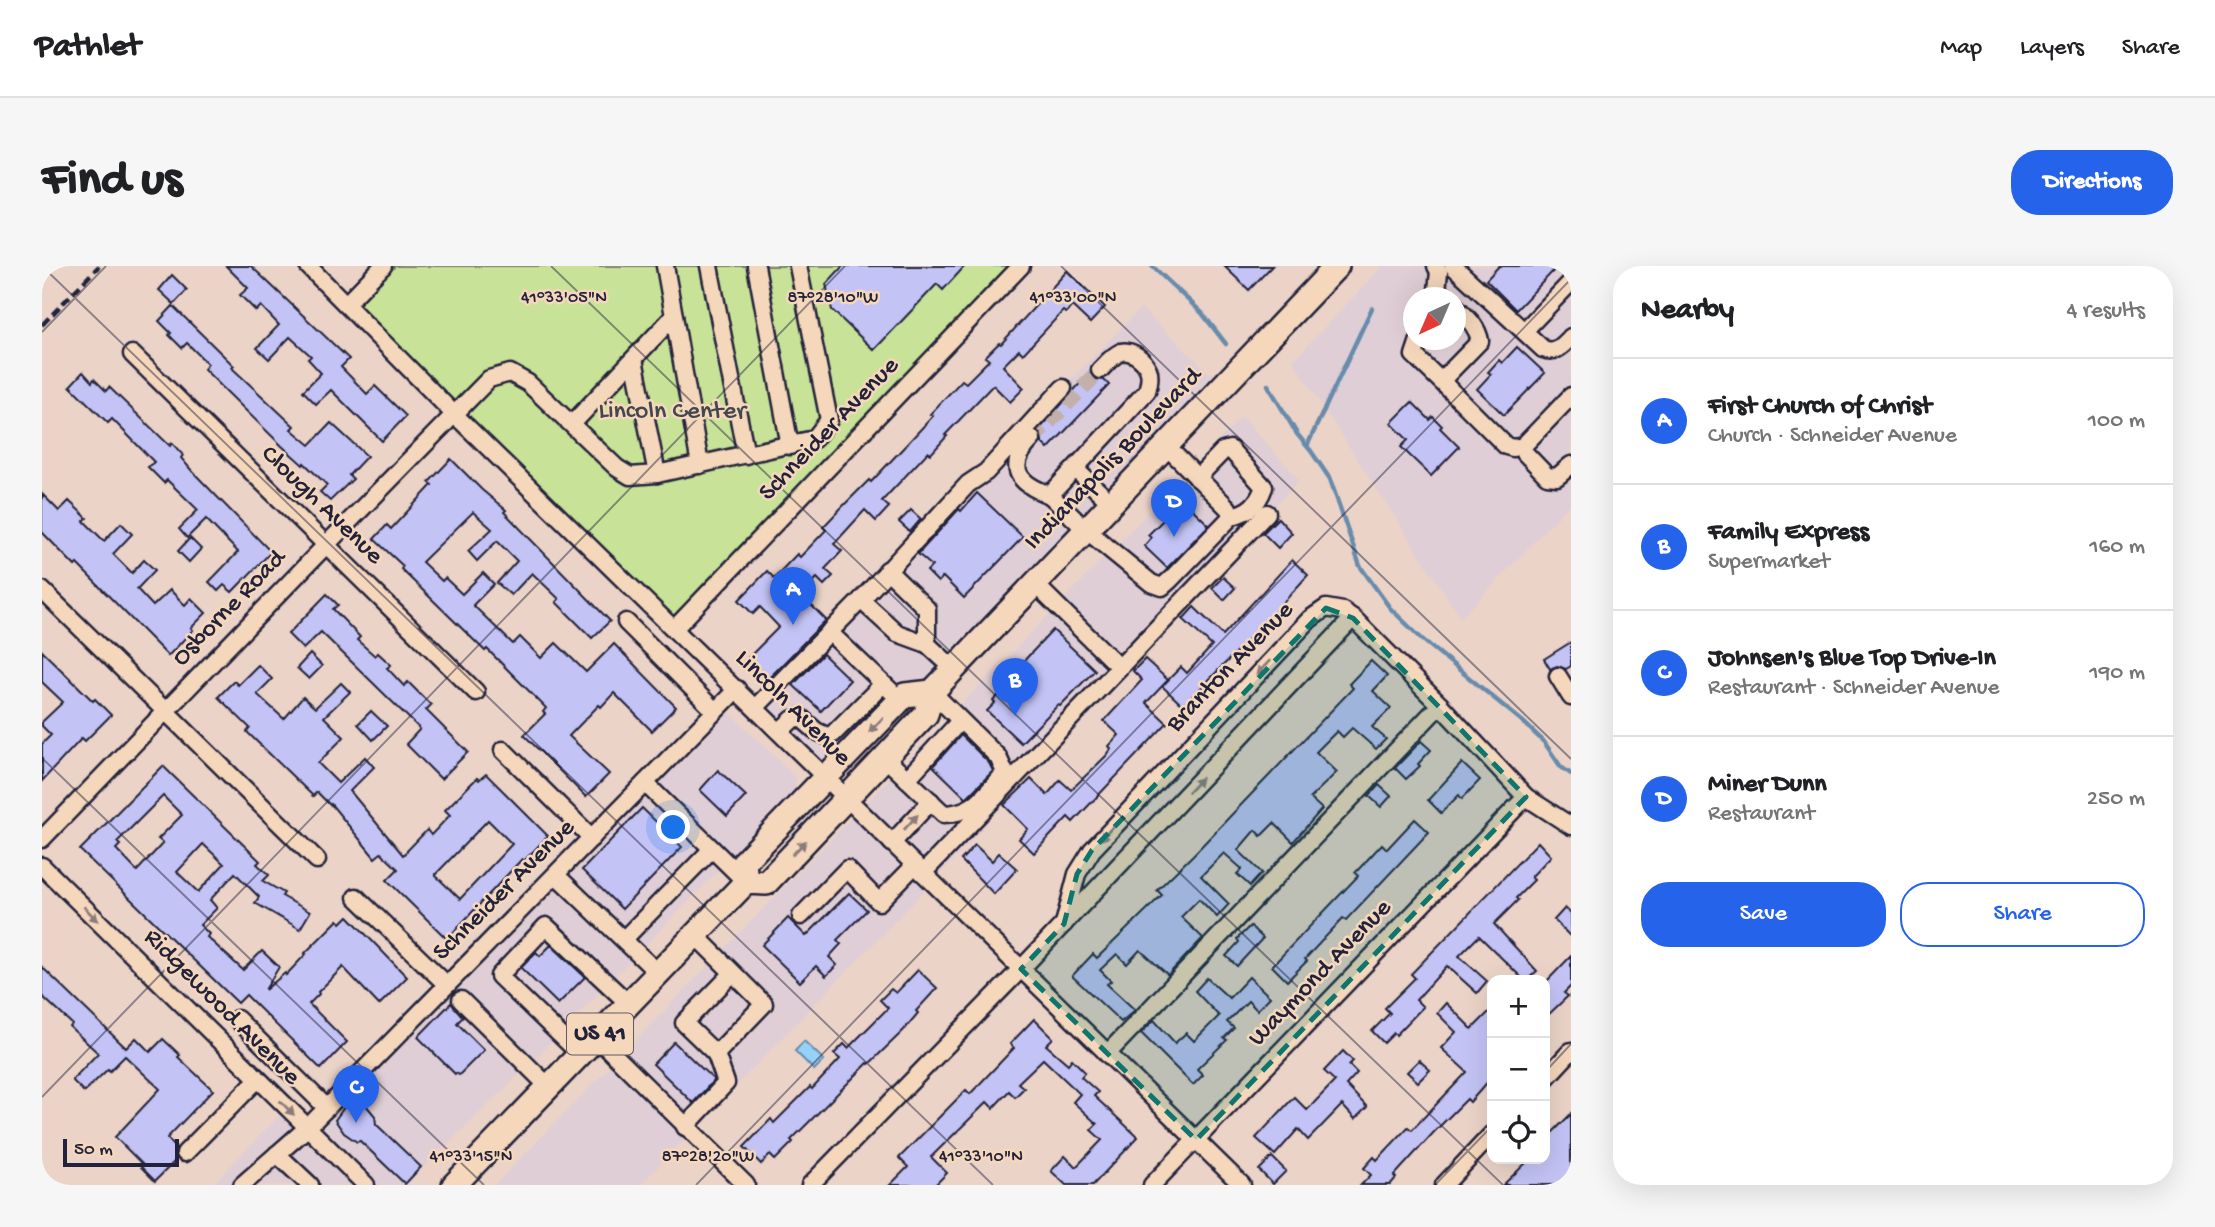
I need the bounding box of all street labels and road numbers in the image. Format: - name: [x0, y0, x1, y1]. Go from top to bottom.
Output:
- street label: Schneider Avenue: [753, 351, 907, 509]
- street label: Indianapolis Boulevard: [1019, 361, 1211, 558]
- street label: Clough Avenue: [253, 440, 389, 573]
- street label: Osborne Road: [167, 543, 295, 674]
- street label: Branton Avenue: [1160, 596, 1302, 741]
- street label: Lincoln Avenue: [727, 644, 857, 774]
- street label: Schneider Avenue: [427, 813, 583, 969]
- street label: Waymond Avenue: [1243, 893, 1400, 1054]
- street label: Ridgewood Avenue: [136, 923, 306, 1093]
- road number: US 41: [567, 1014, 633, 1054]

